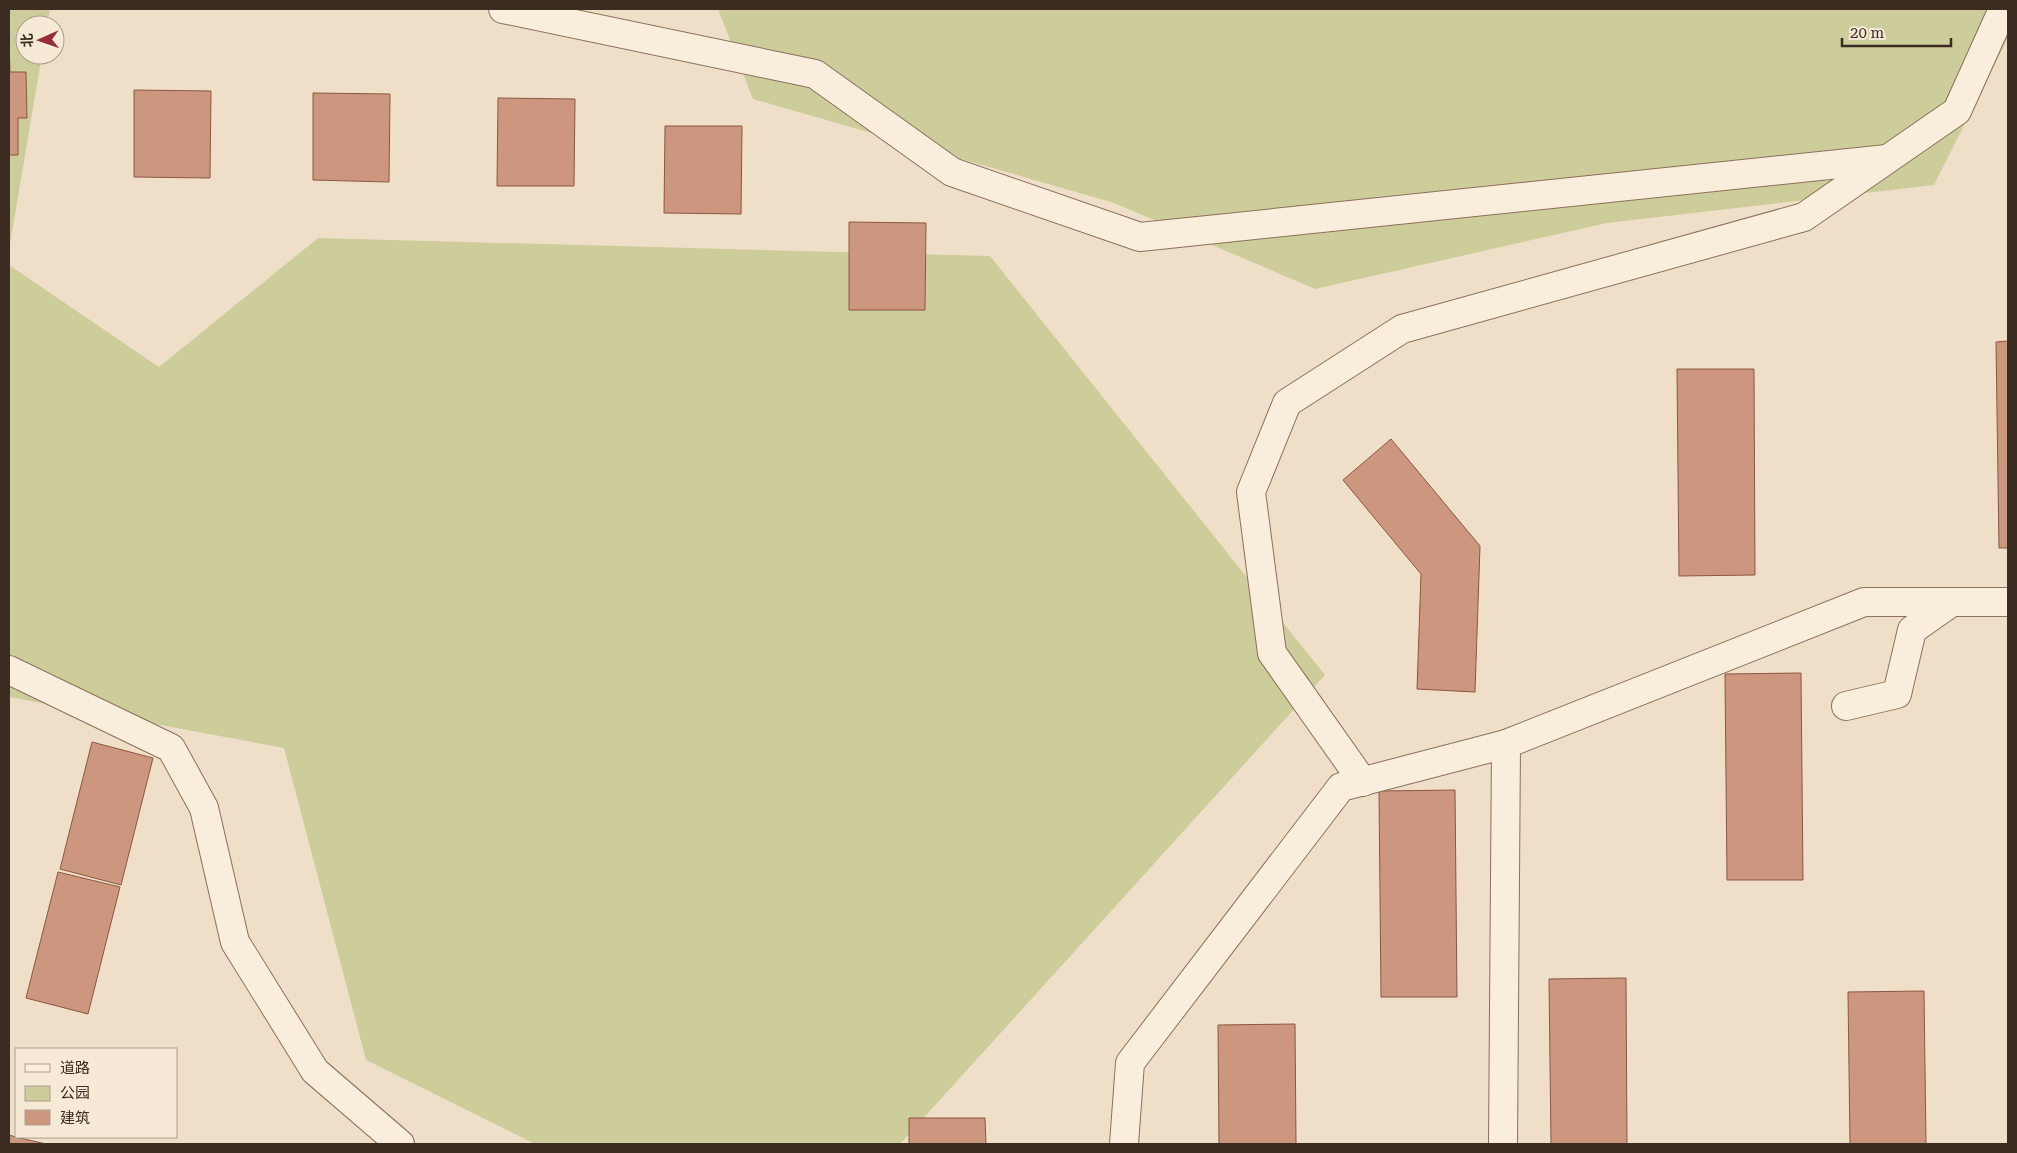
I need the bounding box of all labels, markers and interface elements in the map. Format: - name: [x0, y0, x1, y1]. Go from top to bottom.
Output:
- north arrow: [15, 15, 65, 65]
- scale bar: [1842, 15, 1951, 47]
- text: 20 m: [1850, 24, 1885, 42]
- text: 北: [19, 33, 35, 48]
- legend: [15, 1048, 178, 1138]
- text: 道路: [60, 1059, 90, 1077]
- text: 公园: [60, 1084, 90, 1102]
- text: 建筑: [60, 1109, 90, 1127]

